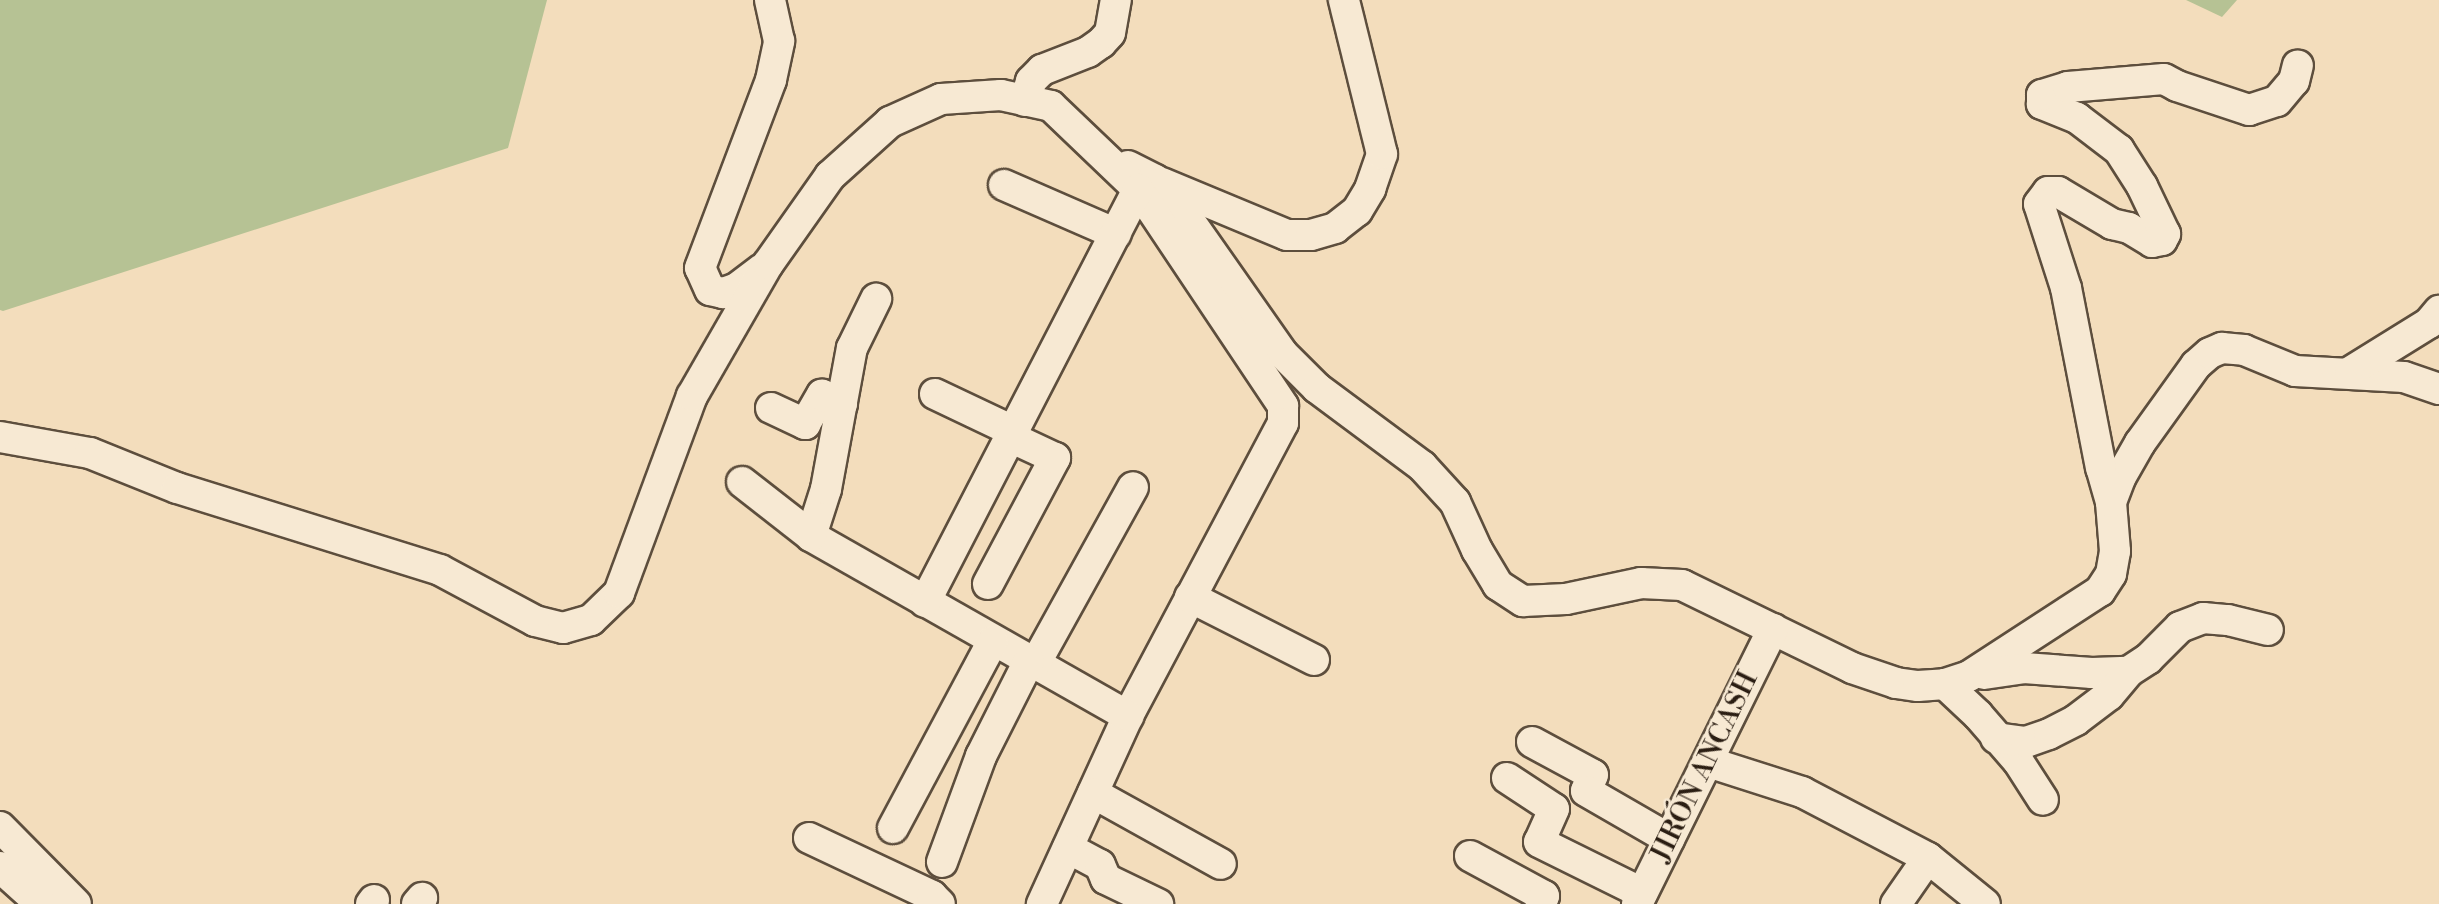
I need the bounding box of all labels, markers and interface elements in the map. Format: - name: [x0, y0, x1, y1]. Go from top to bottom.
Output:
- street label: JIRÓN ANCASH: [1644, 666, 1766, 868]

